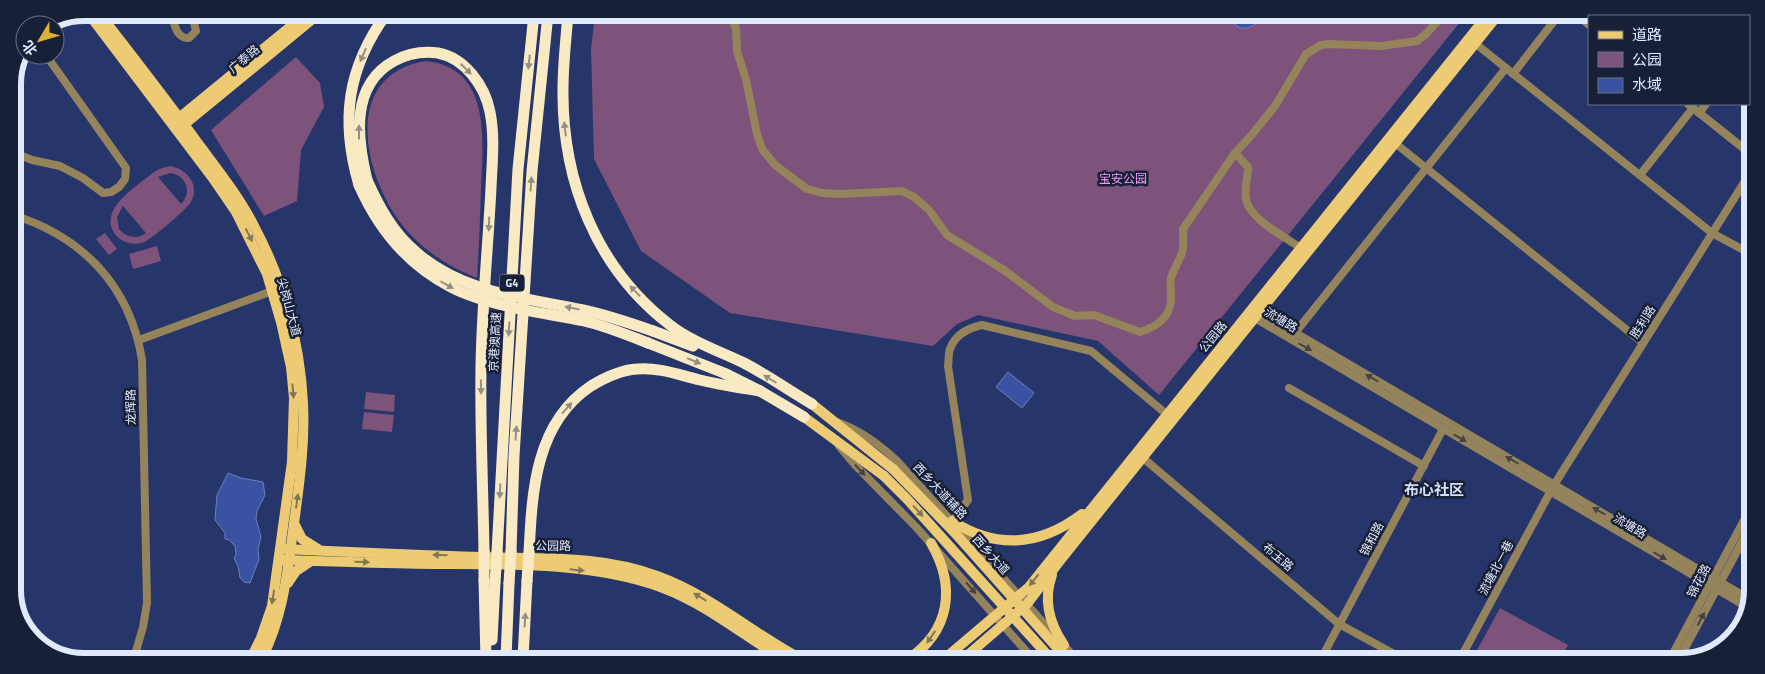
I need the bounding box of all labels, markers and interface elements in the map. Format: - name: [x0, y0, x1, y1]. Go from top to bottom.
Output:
- north arrow: [15, 15, 65, 65]
- legend: [1588, 15, 1750, 105]
- text: 道路: [1632, 23, 1662, 46]
- text: 北: [17, 36, 42, 60]
- street label: 广泰路: [224, 40, 264, 77]
- one-way arrow: [358, 48, 366, 62]
- text: 公园: [1632, 48, 1662, 71]
- one-way arrow: [525, 54, 533, 70]
- one-way arrow: [460, 63, 472, 75]
- text: 水域: [1632, 73, 1662, 96]
- one-way arrow: [561, 121, 569, 137]
- one-way arrow: [355, 124, 363, 140]
- park label: 宝安公园: [1099, 169, 1147, 188]
- one-way arrow: [528, 176, 536, 192]
- one-way arrow: [485, 217, 493, 233]
- one-way arrow: [245, 228, 253, 243]
- road number: G4: [500, 274, 524, 292]
- street label: 尖岗山大道: [273, 275, 306, 338]
- one-way arrow: [440, 280, 453, 289]
- one-way arrow: [629, 286, 641, 298]
- street label: 胜利路: [1625, 301, 1660, 342]
- street label: 流塘路: [1261, 302, 1302, 337]
- one-way arrow: [565, 304, 580, 312]
- street label: 京港澳高速: [483, 312, 506, 372]
- street label: 公园路: [1194, 317, 1231, 357]
- one-way arrow: [505, 321, 513, 337]
- one-way arrow: [1298, 343, 1311, 352]
- one-way arrow: [687, 357, 702, 365]
- one-way arrow: [1365, 373, 1378, 382]
- one-way arrow: [764, 375, 777, 384]
- one-way arrow: [477, 379, 485, 395]
- one-way arrow: [289, 383, 297, 399]
- street label: 龙辉路: [121, 389, 140, 425]
- one-way arrow: [561, 403, 573, 415]
- one-way arrow: [512, 425, 520, 441]
- one-way arrow: [1453, 434, 1466, 443]
- one-way arrow: [1504, 456, 1519, 464]
- street label: 西乡大道辅路: [909, 458, 972, 523]
- one-way arrow: [854, 464, 866, 476]
- district label: 布心社区: [1404, 478, 1464, 501]
- one-way arrow: [496, 483, 504, 499]
- one-way arrow: [293, 493, 301, 509]
- one-way arrow: [913, 504, 924, 517]
- one-way arrow: [1593, 507, 1606, 516]
- street label: 流塘路: [1610, 508, 1651, 543]
- street label: 锦和路: [1355, 518, 1388, 559]
- street label: 西乡大道: [968, 530, 1014, 579]
- street label: 公园路: [535, 536, 571, 555]
- street label: 流塘北一巷: [1473, 537, 1518, 599]
- street label: 布玉路: [1258, 538, 1298, 575]
- one-way arrow: [432, 550, 448, 558]
- one-way arrow: [1654, 552, 1667, 561]
- one-way arrow: [354, 558, 370, 566]
- street label: 锦花路: [1682, 560, 1715, 601]
- one-way arrow: [569, 566, 585, 574]
- one-way arrow: [1028, 574, 1039, 587]
- one-way arrow: [965, 582, 977, 594]
- one-way arrow: [269, 589, 277, 605]
- one-way arrow: [694, 592, 707, 601]
- one-way arrow: [1697, 611, 1705, 626]
- one-way arrow: [521, 612, 529, 628]
- one-way arrow: [926, 630, 936, 644]

